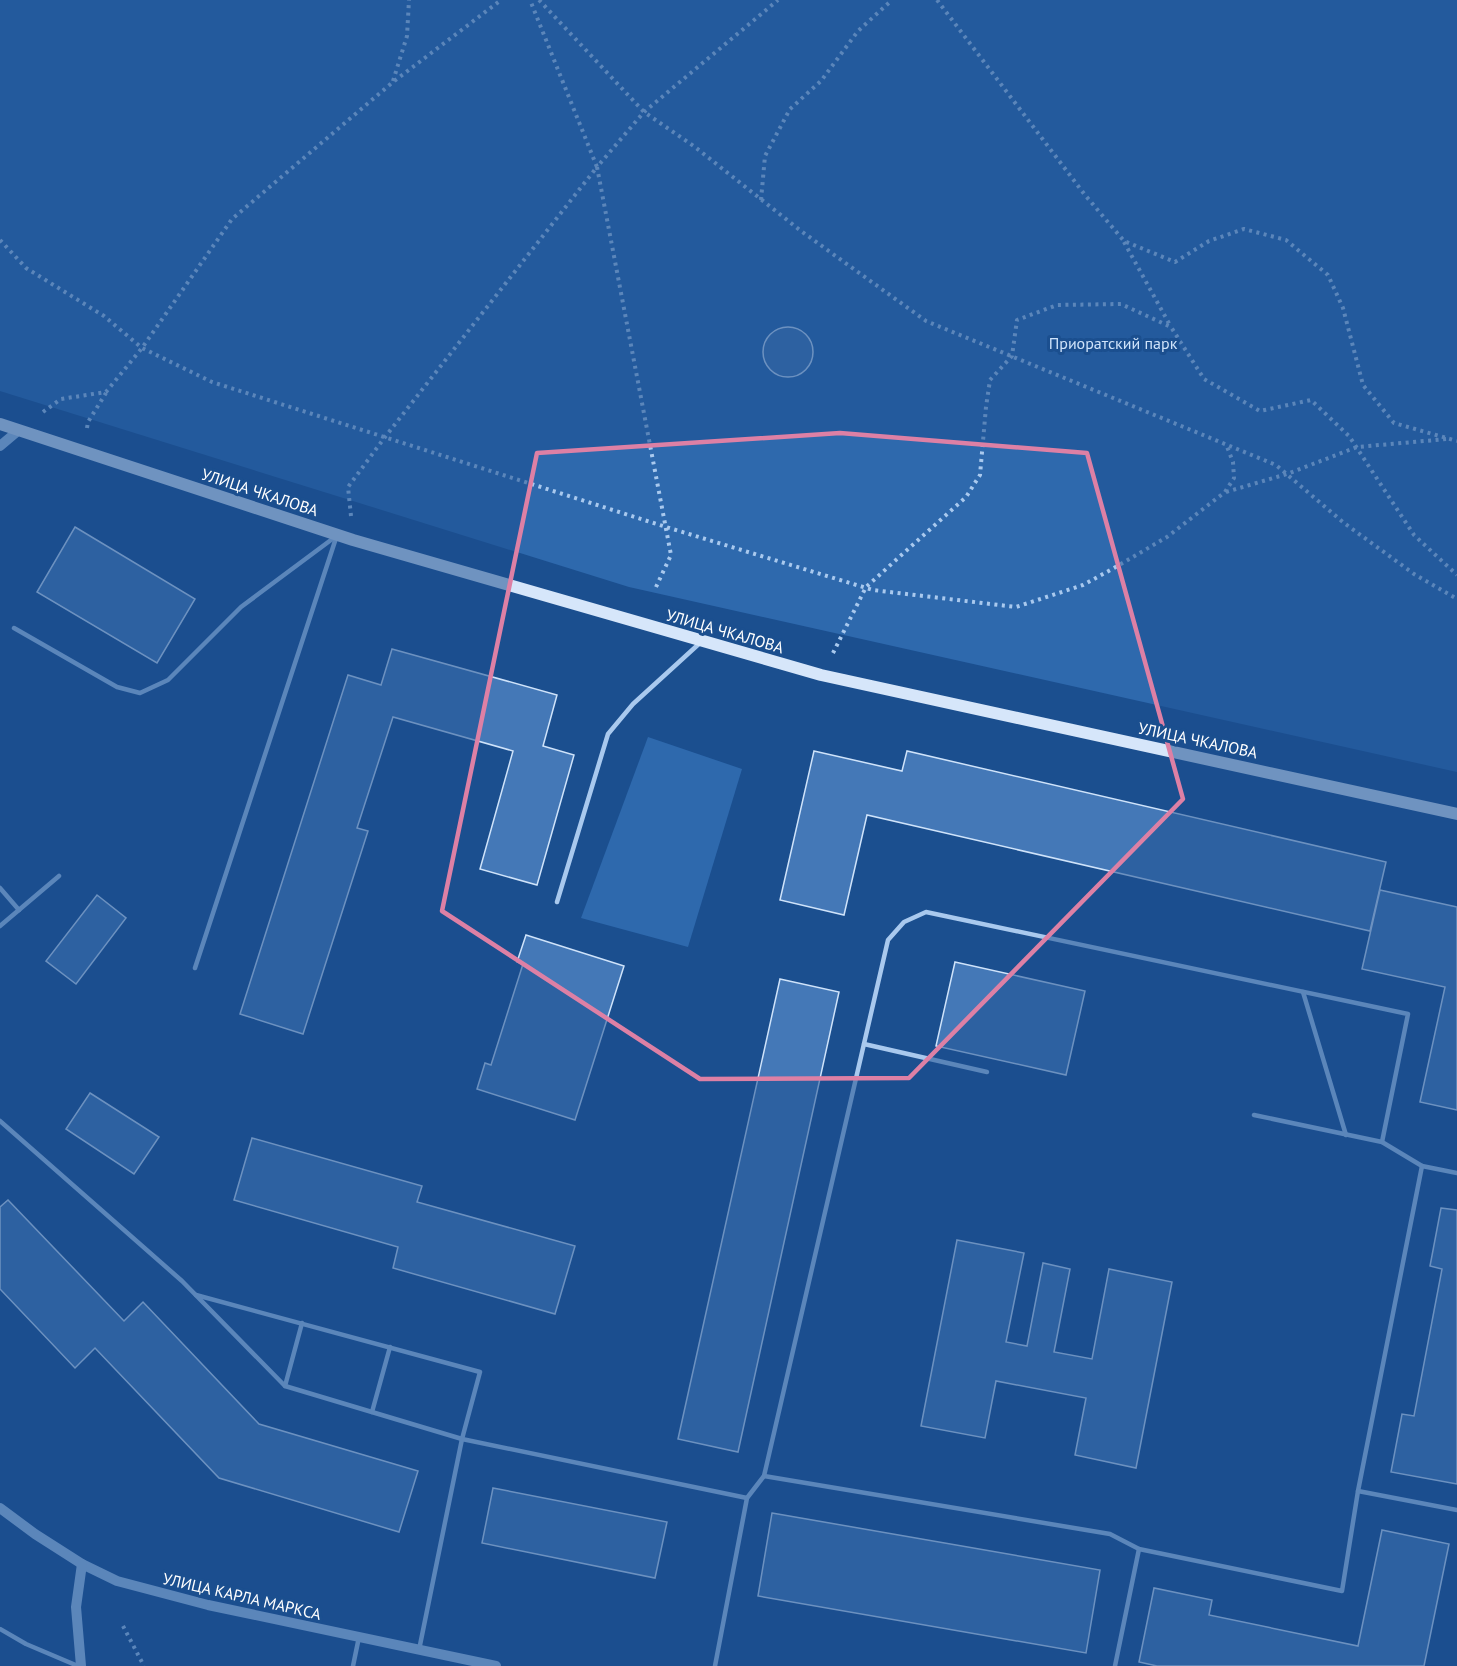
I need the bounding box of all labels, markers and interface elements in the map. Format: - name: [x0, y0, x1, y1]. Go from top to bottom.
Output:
- park label: Приоратский парк: [1049, 333, 1178, 353]
- street label: УЛИЦА ЧКАЛОВА: [199, 464, 321, 520]
- street label: УЛИЦА ЧКАЛОВА: [664, 605, 787, 658]
- street label: УЛИЦА ЧКАЛОВА: [1136, 718, 1260, 763]
- street label: УЛИЦА КАРЛА МАРКСА: [161, 1568, 324, 1624]

